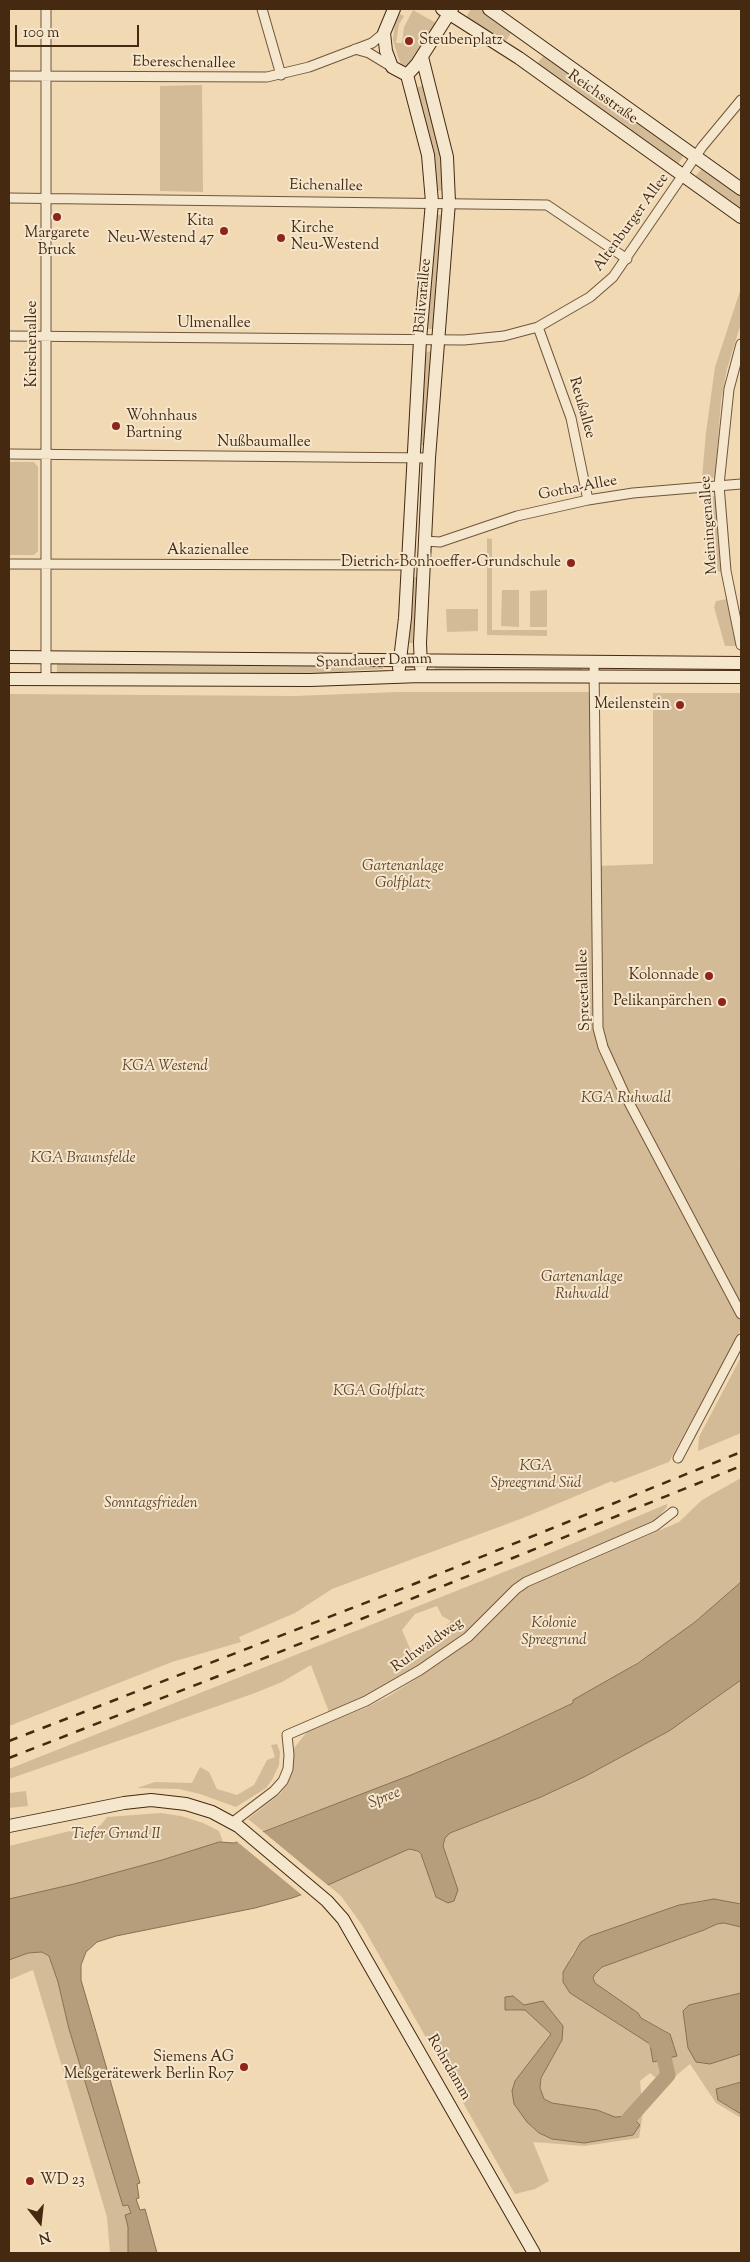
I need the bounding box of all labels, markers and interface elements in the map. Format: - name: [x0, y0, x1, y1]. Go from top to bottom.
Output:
- scale bar: [18, 15, 141, 47]
- text: 100 m: [23, 23, 59, 44]
- place label: Steubenplatz: [419, 32, 502, 50]
- marker: Steubenplatz: [403, 35, 415, 47]
- street label: Ebereschenallee: [132, 54, 236, 74]
- street label: Reichsstraße: [564, 67, 640, 129]
- street label: Altenburger Allee: [590, 170, 674, 276]
- street label: Eichenallee: [289, 177, 363, 197]
- marker: Margarete Bruck: [51, 211, 63, 223]
- place label: Kita Neu-Westend 47: [108, 213, 214, 248]
- place label: Kirche Neu-Westend: [291, 220, 379, 255]
- place label: Margarete Bruck: [25, 225, 89, 260]
- marker: Kita Neu-Westend 47: [218, 225, 230, 237]
- marker: Kirche Neu-Westend: [275, 232, 287, 244]
- street label: Bolivarallee: [412, 258, 436, 334]
- street label: Kirschenallee: [24, 301, 42, 387]
- street label: Ulmenallee: [177, 315, 251, 333]
- street label: Reußallee: [564, 375, 598, 441]
- place label: Wohnhaus Bartning: [126, 408, 197, 443]
- marker: Wohnhaus Bartning: [110, 420, 122, 432]
- street label: Nußbaumallee: [217, 434, 311, 452]
- street label: Gotha-Allee: [537, 473, 619, 505]
- street label: Meiningenallee: [698, 475, 722, 575]
- street label: Akazienallee: [167, 542, 249, 560]
- place label: Dietrich-Bonhoeffer-Grundschule: [341, 554, 561, 572]
- marker: Dietrich-Bonhoeffer-Grundschule: [565, 557, 577, 569]
- street label: Spandauer Damm: [316, 651, 432, 673]
- place label: Meilenstein: [594, 696, 670, 714]
- marker: Meilenstein: [674, 699, 686, 711]
- park label: Gartenanlage Golfplatz: [362, 858, 444, 893]
- street label: Spreetalallee: [575, 949, 595, 1031]
- place label: Kolonnade: [629, 967, 699, 985]
- marker: Kolonnade: [703, 970, 715, 982]
- place label: Pelikanpärchen: [613, 993, 712, 1011]
- marker: Pelikanpärchen: [716, 996, 728, 1008]
- park label: KGA Westend: [122, 1058, 208, 1076]
- park label: KGA Ruhwald: [581, 1090, 671, 1108]
- park label: KGA Braunsfelde: [30, 1150, 136, 1168]
- park label: Gartenanlage Ruhwald: [541, 1269, 623, 1304]
- park label: KGA Golfplatz: [333, 1383, 425, 1401]
- park label: KGA Spreegrund Süd: [491, 1458, 581, 1493]
- park label: Sonntagsfrieden: [104, 1495, 198, 1513]
- street label: Ruhwaldweg: [389, 1615, 467, 1677]
- park label: Kolonie Spreegrund: [521, 1615, 587, 1650]
- water label: Spree: [366, 1784, 404, 1814]
- park label: Tiefer Grund II: [71, 1826, 161, 1844]
- street label: Rohrdamm: [422, 2032, 474, 2104]
- place label: Siemens AG Meßgerätewerk Berlin Ro7: [64, 2049, 234, 2084]
- marker: Siemens AG Meßgerätewerk Berlin Ro7: [238, 2061, 250, 2073]
- place label: WD 23: [40, 2172, 85, 2190]
- marker: WD 23: [24, 2175, 36, 2187]
- north arrow: [15, 2197, 65, 2247]
- text: N: [36, 2225, 52, 2248]

